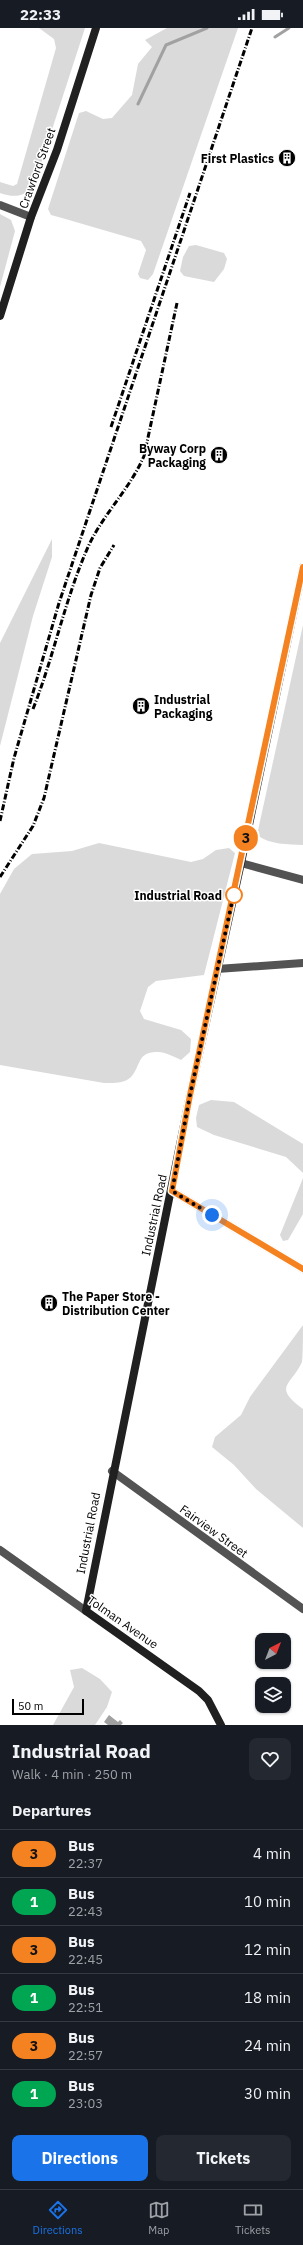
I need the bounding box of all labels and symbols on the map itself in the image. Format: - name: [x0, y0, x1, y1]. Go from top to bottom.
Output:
- street label: Crawford Street: [15, 125, 59, 211]
- building icon: First Plastics: [277, 148, 297, 168]
- place label: First Plastics: [201, 151, 274, 166]
- place label: Byway Corp Packaging: [139, 441, 206, 470]
- building icon: Byway Corp Packaging: [209, 445, 229, 465]
- place label: Industrial Packaging: [154, 692, 213, 721]
- building icon: Industrial Packaging: [131, 696, 151, 716]
- line badge: 3: [233, 825, 259, 851]
- marker: Industrial Road: [225, 886, 243, 904]
- place label: Industrial Road: [134, 888, 222, 903]
- street label: Industrial Road: [138, 1173, 170, 1257]
- your location: [202, 1205, 222, 1225]
- place label: The Paper Store - Distribution Center: [62, 1289, 170, 1318]
- building icon: The Paper Store - Distribution Center: [39, 1293, 59, 1313]
- street label: Industrial Road: [73, 1491, 103, 1575]
- street label: Fairview Street: [177, 1501, 251, 1561]
- street label: Tolman Avenue: [85, 1592, 161, 1652]
- north arrow: [255, 1633, 291, 1669]
- scale bar: [12, 1697, 84, 1716]

